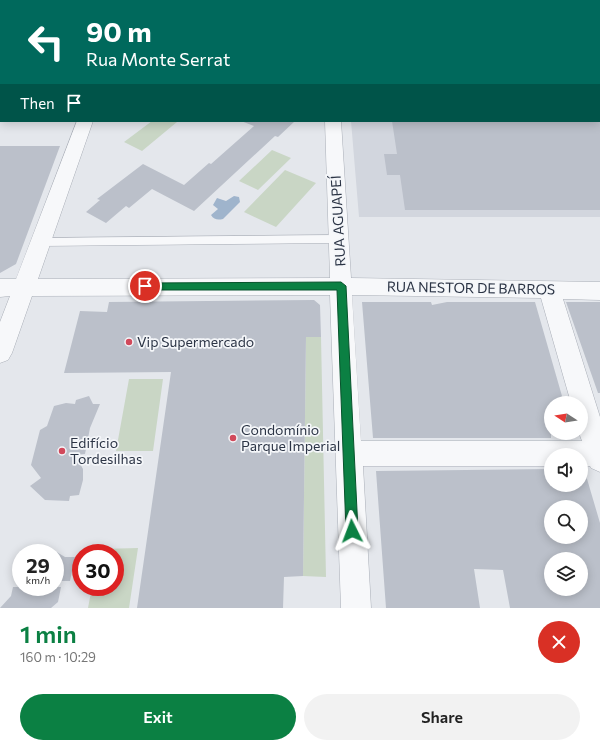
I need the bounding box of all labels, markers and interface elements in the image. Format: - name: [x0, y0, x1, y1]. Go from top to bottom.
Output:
- text: 90 m: [86, 14, 152, 48]
- icon: left: [20, 16, 72, 68]
- text: Rua Monte Serrat: [86, 48, 230, 70]
- icon: arrive: [63, 92, 85, 114]
- text: Then: [20, 94, 55, 112]
- street label: RUA AGUAPEÍ: [327, 174, 348, 267]
- pin: [128, 269, 162, 303]
- icon: arrive: [134, 275, 156, 297]
- street label: RUA NESTOR DE BARROS: [387, 278, 555, 297]
- place label: Vip Supermercado: [137, 333, 254, 350]
- marker: Vip Supermercado: [124, 337, 134, 347]
- north arrow: [544, 396, 588, 440]
- map controls: [544, 396, 588, 596]
- place label: Condomínio Parque Imperial: [241, 421, 340, 454]
- marker: Condomínio Parque Imperial: [228, 433, 238, 443]
- place label: Edifício Tordesilhas: [70, 434, 142, 467]
- marker: Edifício Tordesilhas: [57, 446, 67, 456]
- button: sound: [544, 448, 588, 492]
- button: search: [544, 500, 588, 544]
- position arrow: [331, 510, 373, 552]
- speed limit sign: 30: [72, 544, 124, 596]
- button: layers: [544, 552, 588, 596]
- text: 29: [26, 553, 50, 577]
- text: km/h: [26, 574, 50, 586]
- text: 1 min: [20, 619, 77, 648]
- button: close: [538, 621, 580, 663]
- text: 160 m · 10:29: [20, 649, 96, 665]
- button: Exit: [20, 694, 296, 740]
- button: Share: [304, 694, 580, 740]

